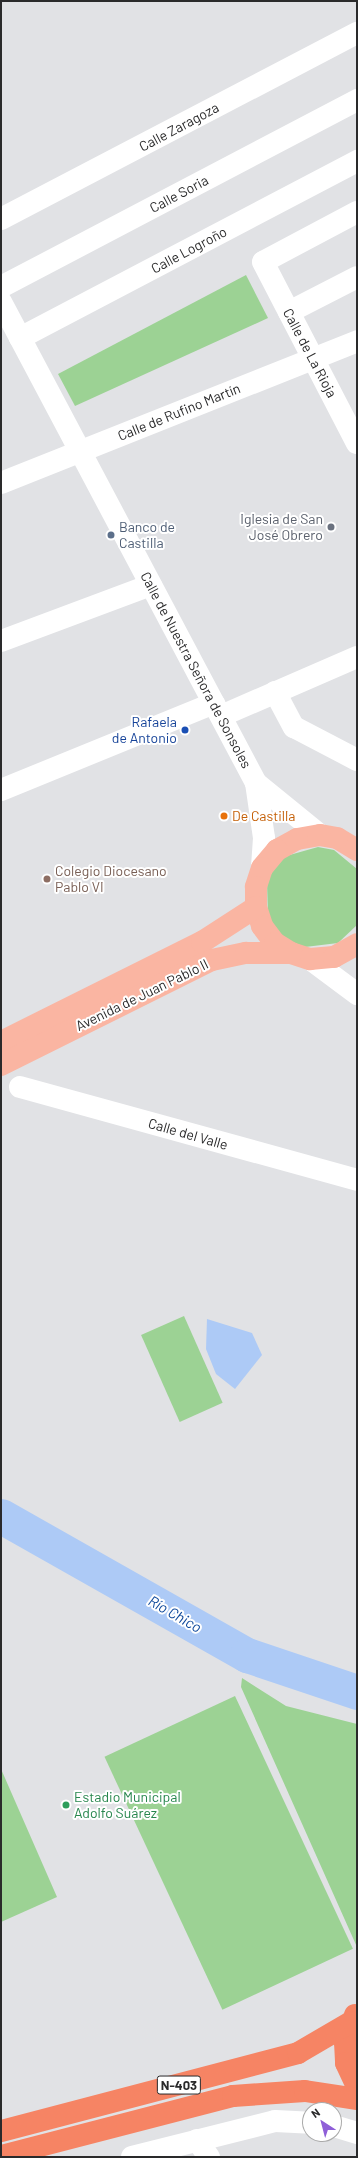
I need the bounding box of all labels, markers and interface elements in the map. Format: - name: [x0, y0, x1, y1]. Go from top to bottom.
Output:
- street label: Calle Zaragoza: [136, 99, 222, 155]
- street label: Calle Soria: [147, 172, 211, 216]
- street label: Calle Logroño: [148, 223, 230, 277]
- street label: Calle de La Rioja: [279, 306, 341, 400]
- street label: Calle de Rufino Martín: [115, 380, 243, 444]
- place label: Iglesia de San José Obrero: [240, 511, 323, 544]
- place label: Banco de Castilla: [119, 519, 175, 552]
- marker: Iglesia de San José Obrero: [326, 522, 336, 532]
- marker: Banco de Castilla: [106, 530, 116, 540]
- street label: Calle de Nuestra Señora de Sonsoles: [137, 569, 255, 771]
- place label: Rafaela de Antonio: [112, 714, 177, 746]
- marker: Rafaela de Antonio: [180, 725, 190, 735]
- place label: De Castilla: [232, 808, 295, 824]
- marker: De Castilla: [219, 811, 229, 821]
- place label: Colegio Diocesano Pablo VI: [55, 863, 167, 896]
- marker: Colegio Diocesano Pablo VI: [42, 874, 52, 884]
- street label: Avenida de Juan Pablo II: [73, 956, 211, 1034]
- street label: Calle del Valle: [146, 1115, 230, 1153]
- water label: Río Chico: [145, 1592, 205, 1636]
- place label: Estadio Municipal Adolfo Suárez: [74, 1789, 181, 1822]
- marker: Estadio Municipal Adolfo Suárez: [61, 1800, 71, 1810]
- road number: N-403: [156, 2074, 202, 2096]
- north arrow: [302, 2102, 342, 2142]
- text: N: [308, 2105, 322, 2120]

